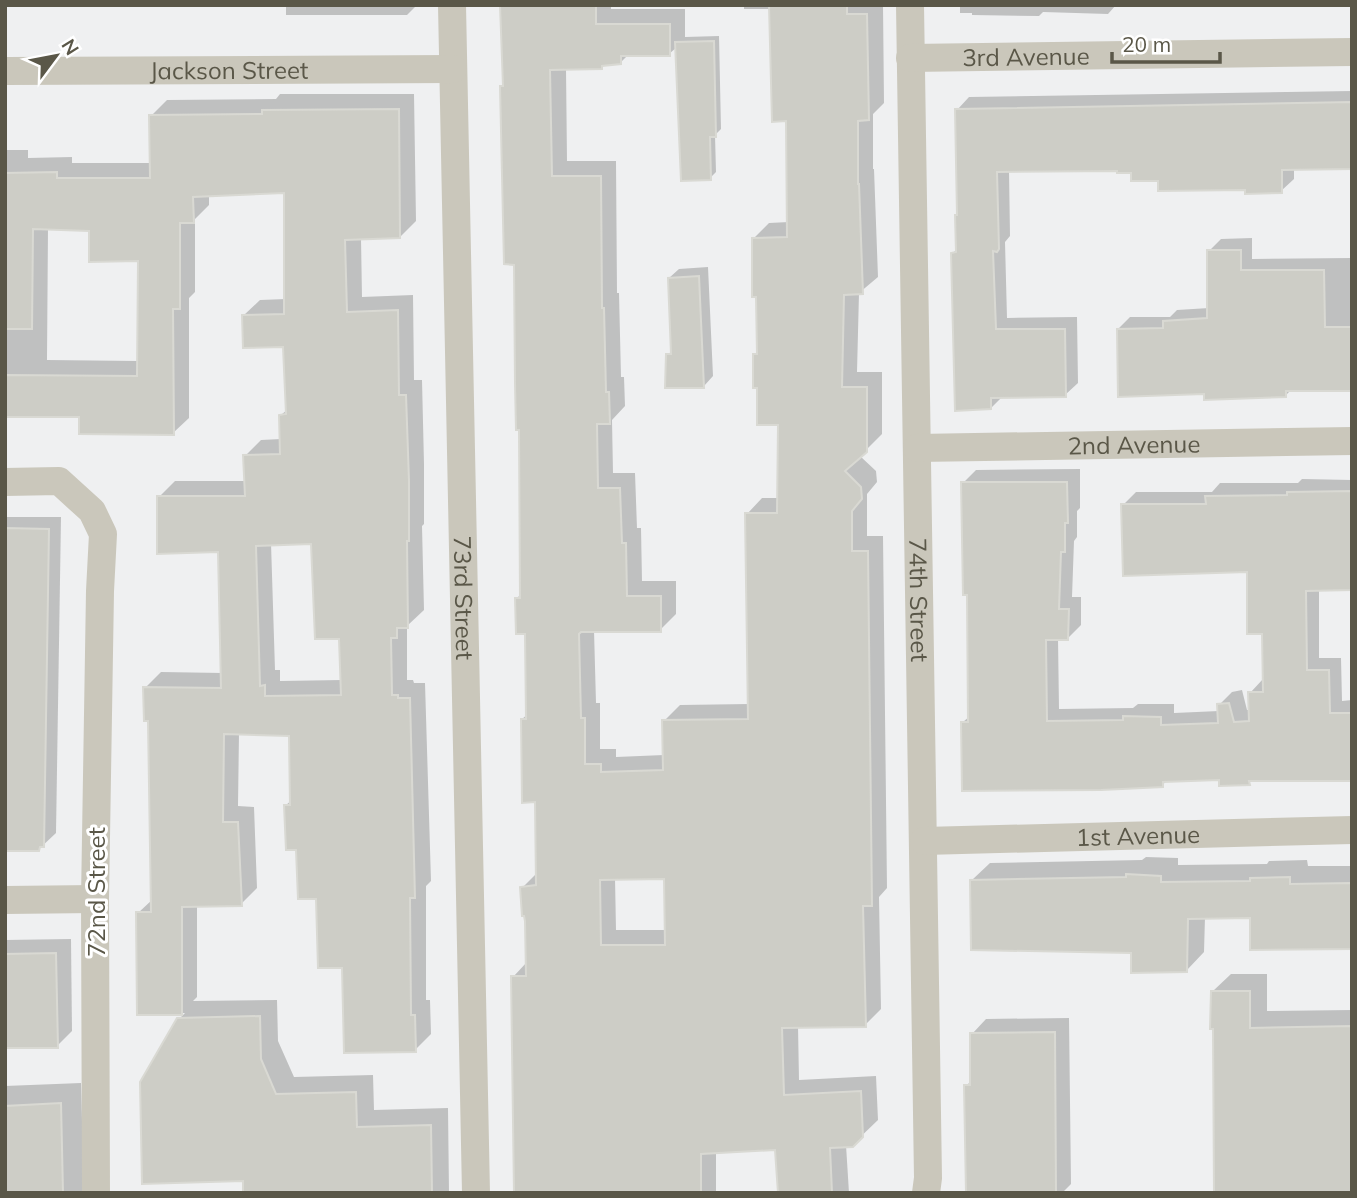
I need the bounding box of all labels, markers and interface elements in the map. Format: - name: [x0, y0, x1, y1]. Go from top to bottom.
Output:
- north arrow: [21, 21, 91, 91]
- scale bar: [1112, 21, 1220, 65]
- text: 20 m: [1122, 31, 1171, 57]
- text: N: [56, 35, 84, 59]
- street label: 3rd Avenue: [962, 41, 1090, 72]
- street label: Jackson Street: [150, 55, 308, 85]
- street label: 2nd Avenue: [1067, 428, 1201, 461]
- street label: 73rd Street: [448, 535, 480, 660]
- street label: 74th Street: [903, 538, 935, 662]
- street label: 1st Avenue: [1075, 819, 1201, 852]
- street label: 72nd Street: [81, 827, 111, 957]

